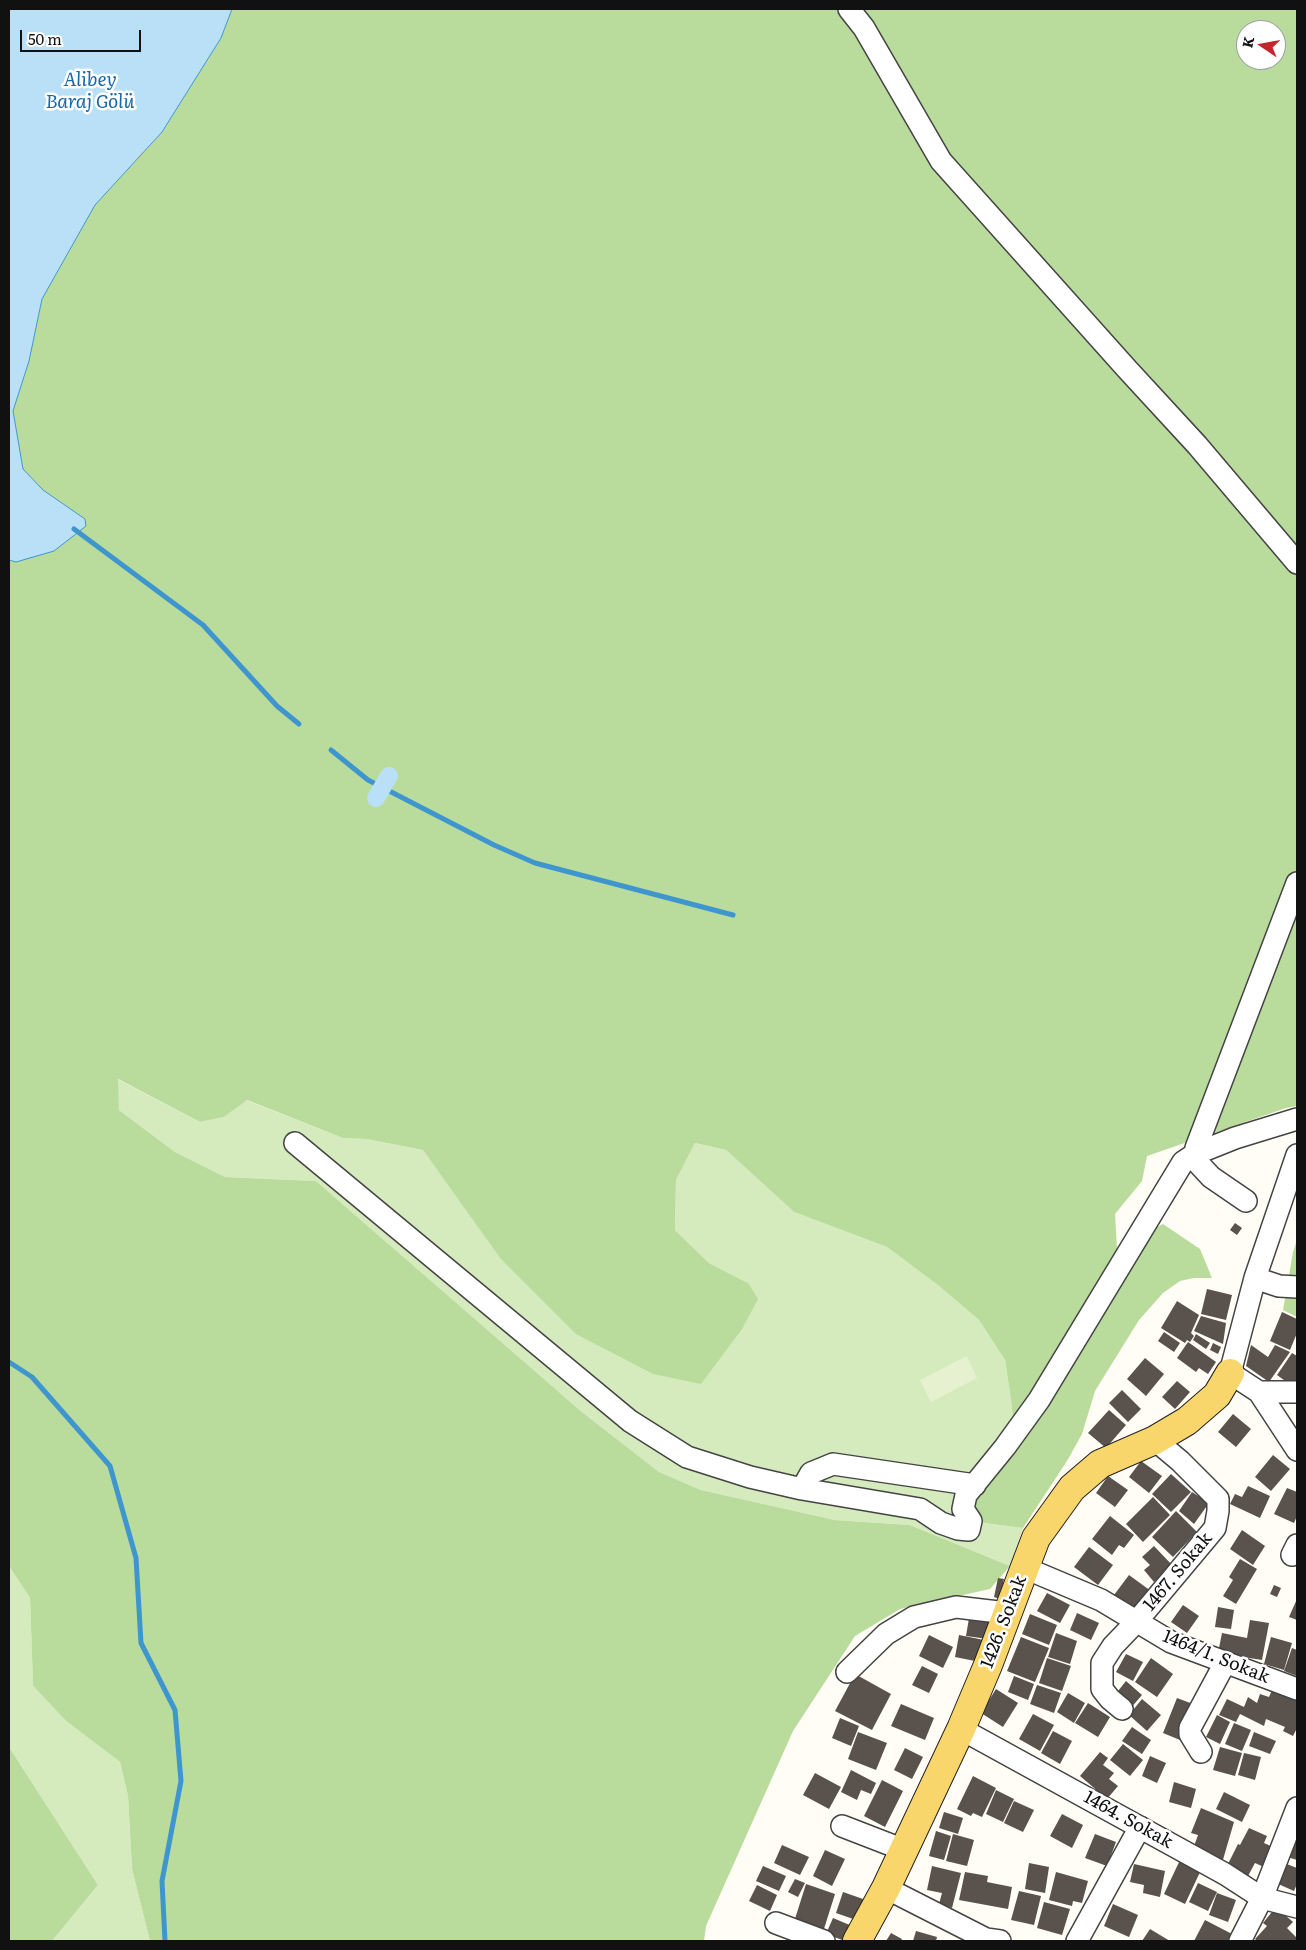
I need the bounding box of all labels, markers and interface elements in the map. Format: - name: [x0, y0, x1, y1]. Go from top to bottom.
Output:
- scale bar: [22, 20, 144, 52]
- north arrow: [1236, 20, 1286, 70]
- text: 50 m: [28, 27, 62, 50]
- text: K: [1236, 35, 1258, 50]
- water label: Alibey Baraj Gölü: [46, 69, 134, 113]
- street label: 1467. Sokak: [1139, 1528, 1217, 1616]
- street label: 1426. Sokak: [976, 1573, 1032, 1671]
- street label: 1464/1. Sokak: [1159, 1626, 1273, 1688]
- street label: 1464. Sokak: [1080, 1787, 1176, 1853]

